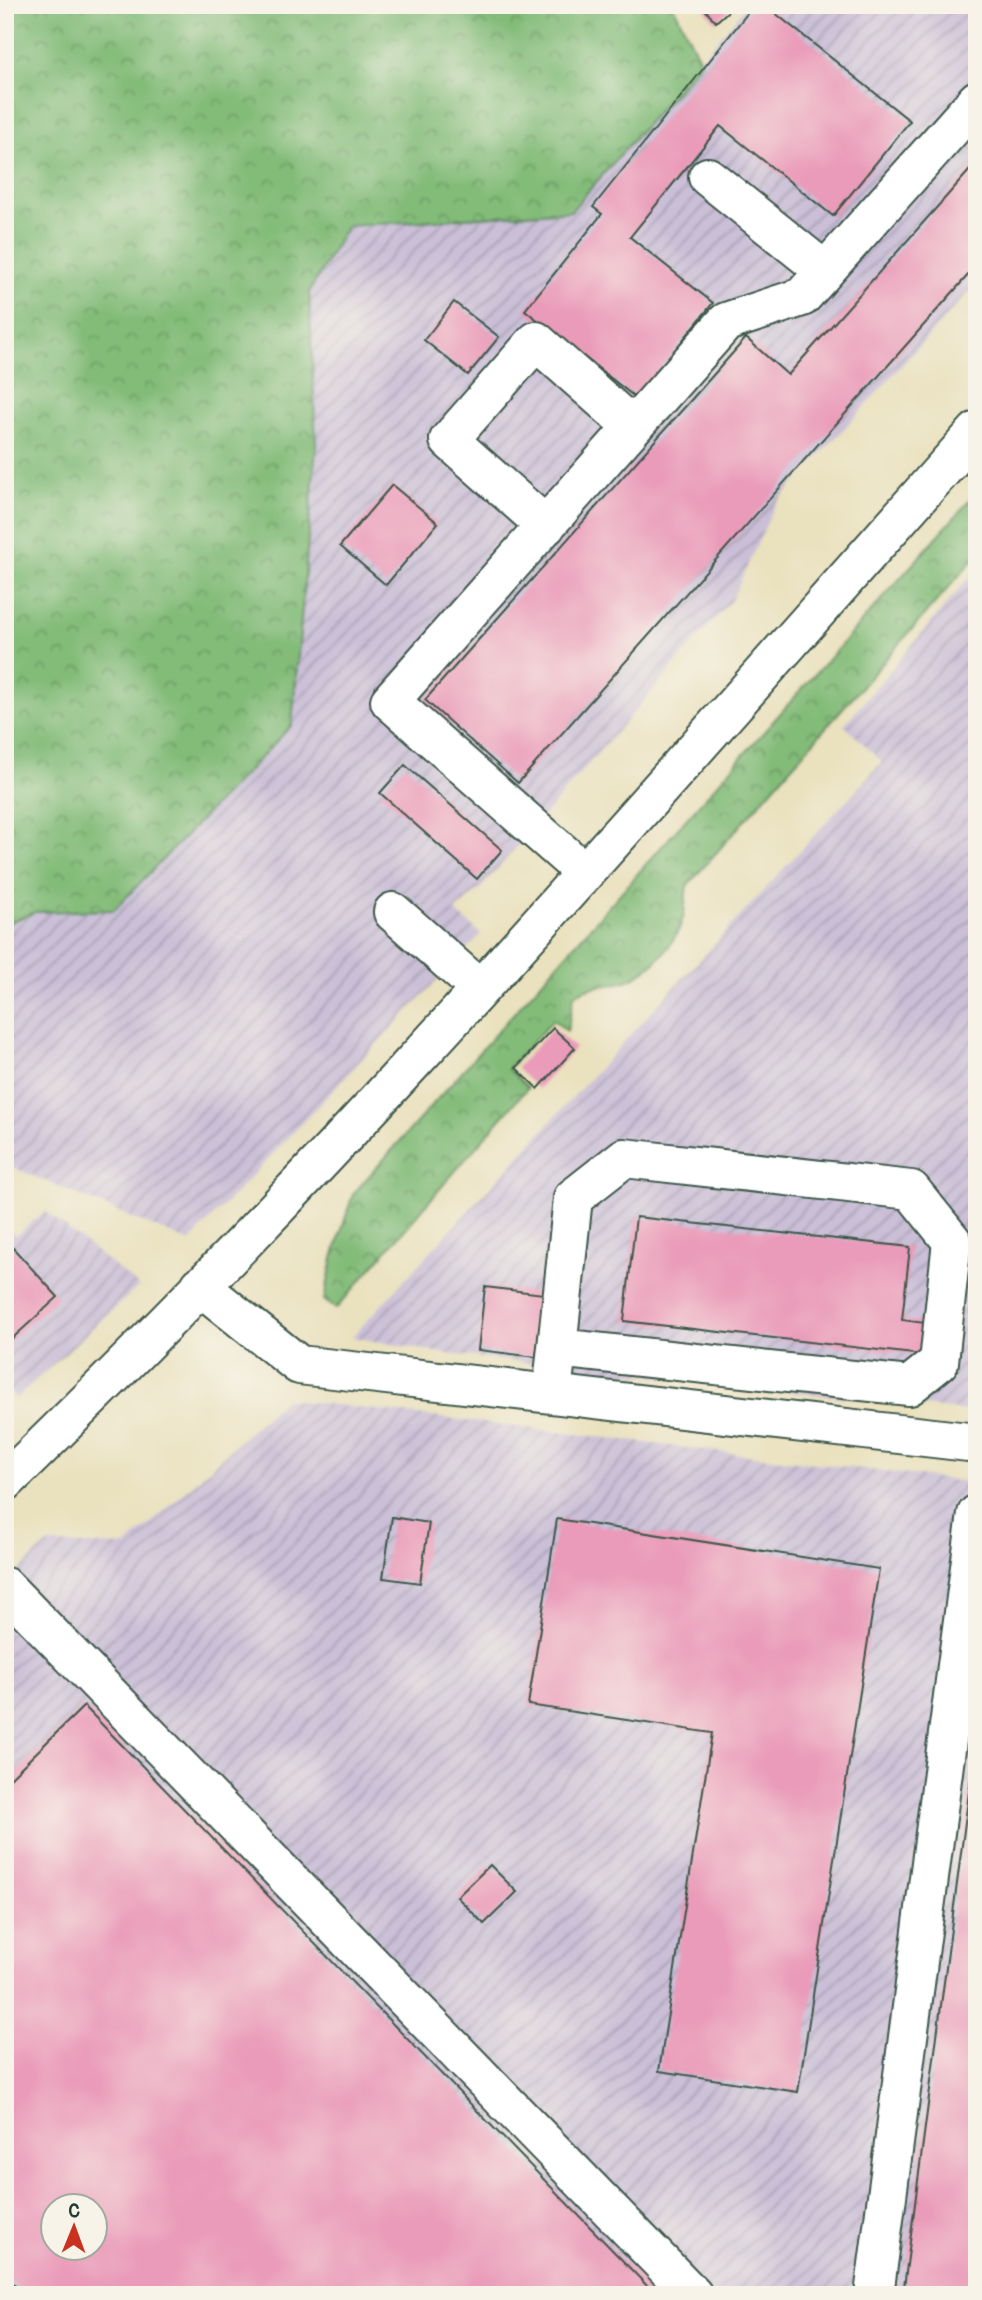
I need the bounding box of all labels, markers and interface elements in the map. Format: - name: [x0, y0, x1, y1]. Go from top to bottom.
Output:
- north arrow: [38, 2192, 108, 2262]
- text: С: [68, 2199, 81, 2223]

